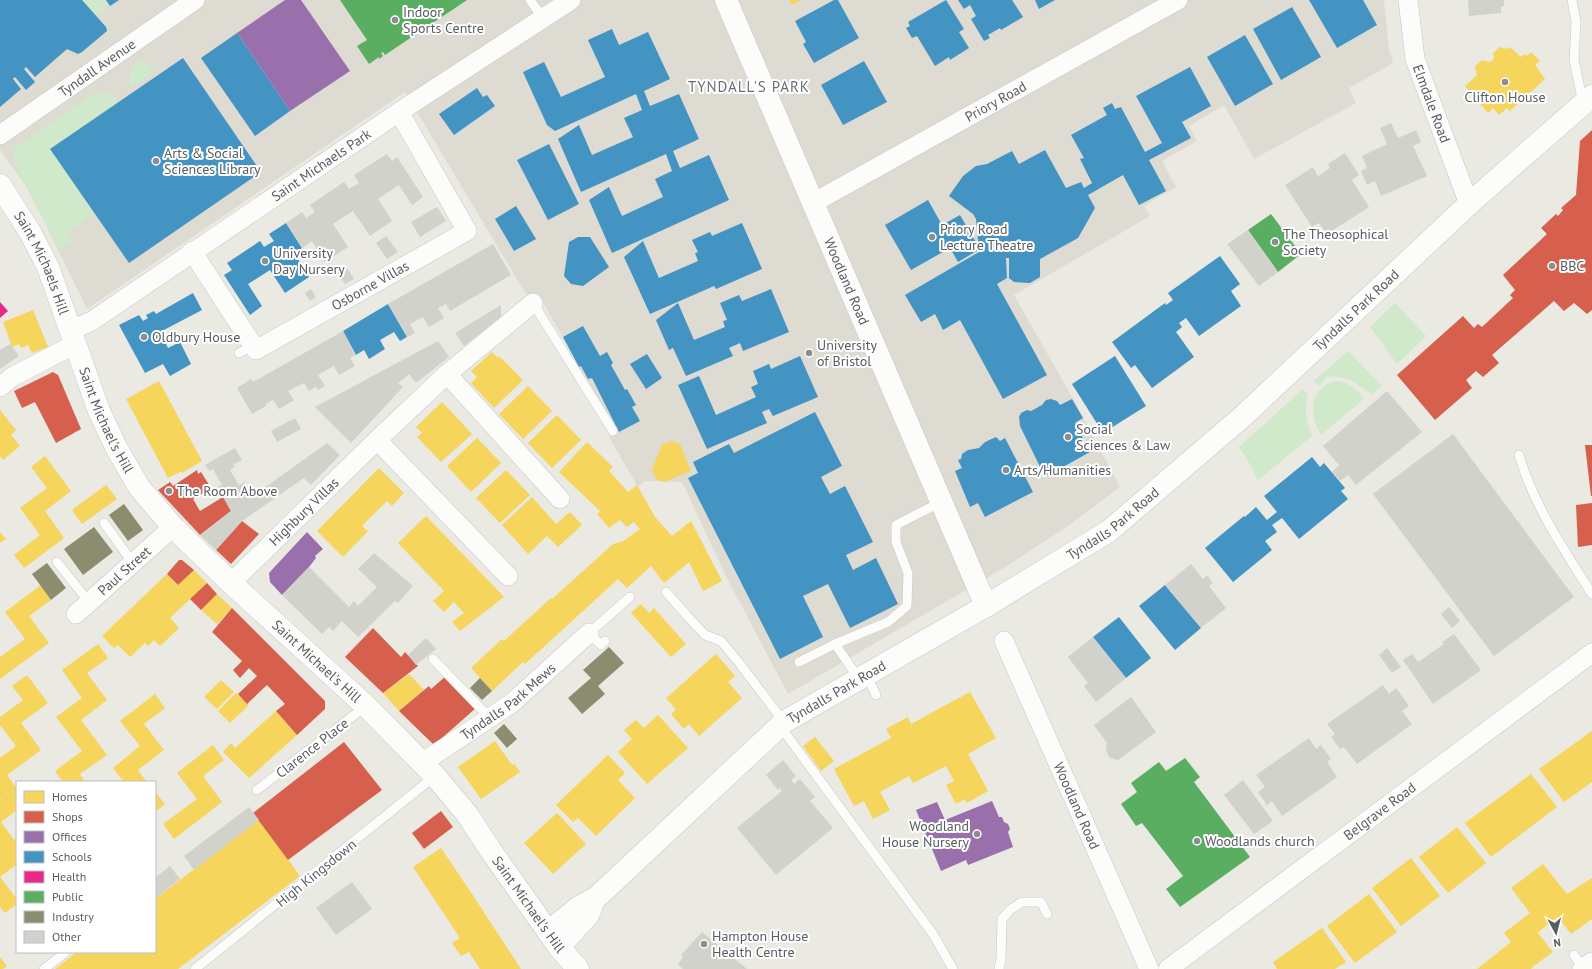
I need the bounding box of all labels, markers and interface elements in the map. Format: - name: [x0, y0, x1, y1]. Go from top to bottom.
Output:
- place label: Indoor Sports Centre: [403, 3, 484, 37]
- marker: Indoor Sports Centre: [390, 15, 400, 25]
- street label: Tyndall Avenue: [55, 35, 139, 101]
- street label: Elmdale Road: [1409, 62, 1454, 145]
- district label: TYNDALL'S PARK: [688, 77, 810, 96]
- street label: Priory Road: [962, 77, 1030, 126]
- marker: Clifton House: [1500, 77, 1510, 87]
- place label: Clifton House: [1464, 88, 1546, 106]
- street label: Saint Michaels Park: [268, 125, 375, 205]
- place label: Arts & Social Sciences Library: [164, 144, 261, 178]
- marker: Arts & Social Sciences Library: [151, 156, 161, 166]
- street label: Saint Michaels Hill: [10, 208, 73, 317]
- place label: Priory Road Lecture Theatre: [940, 220, 1033, 254]
- place label: The Theosophical Society: [1283, 225, 1388, 259]
- marker: Priory Road Lecture Theatre: [927, 232, 937, 242]
- street label: Woodland Road: [820, 235, 873, 328]
- marker: The Theosophical Society: [1270, 237, 1280, 247]
- place label: University Day Nursery: [273, 244, 345, 278]
- marker: University Day Nursery: [260, 256, 270, 266]
- street label: Osborne Villas: [328, 257, 412, 315]
- place label: BBC: [1560, 257, 1584, 275]
- marker: BBC: [1547, 261, 1557, 271]
- street label: Tyndalls Park Road: [1309, 265, 1403, 355]
- place label: Oldbury House: [152, 328, 240, 346]
- marker: Oldbury House: [139, 332, 149, 342]
- place label: University of Bristol: [817, 336, 877, 370]
- marker: University of Bristol: [804, 348, 814, 358]
- street label: Saint Michael's Hill: [75, 364, 138, 476]
- place label: Social Sciences & Law: [1076, 420, 1171, 454]
- marker: Social Sciences & Law: [1063, 432, 1073, 442]
- place label: Arts/Humanities: [1014, 461, 1111, 479]
- marker: Arts/Humanities: [1001, 465, 1011, 475]
- street label: Highbury Villas: [265, 474, 343, 550]
- place label: The Room Above: [177, 482, 277, 500]
- street label: Tyndalls Park Road: [1063, 483, 1163, 564]
- marker: The Room Above: [164, 486, 174, 496]
- street label: Paul Street: [94, 542, 155, 599]
- street label: Saint Michael's Hill: [268, 616, 365, 706]
- street label: Tyndalls Park Road: [784, 656, 889, 727]
- street label: Tyndalls Park Mews: [457, 659, 559, 744]
- street label: Clarence Place: [272, 714, 352, 782]
- street label: Woodland Road: [1050, 759, 1104, 852]
- street label: Belgrave Road: [1340, 778, 1419, 844]
- legend: [16, 781, 156, 953]
- text: Homes: [52, 789, 87, 804]
- text: Shops: [52, 809, 83, 824]
- place label: Woodland House Nursery: [882, 817, 969, 851]
- text: Offices: [52, 829, 87, 844]
- marker: Woodland House Nursery: [972, 829, 982, 839]
- place label: Woodlands church: [1205, 832, 1315, 850]
- street label: High Kingsdown: [272, 835, 360, 911]
- marker: Woodlands church: [1192, 836, 1202, 846]
- text: Schools: [52, 849, 92, 864]
- street label: Saint Michael's Hill: [488, 852, 569, 957]
- text: Health: [52, 869, 86, 884]
- text: Public: [52, 889, 84, 904]
- text: Industry: [52, 909, 94, 924]
- north arrow: [1536, 913, 1576, 953]
- place label: Hampton House Health Centre: [712, 927, 808, 961]
- text: Other: [52, 929, 81, 944]
- text: N: [1553, 936, 1562, 950]
- marker: Hampton House Health Centre: [699, 939, 709, 949]

